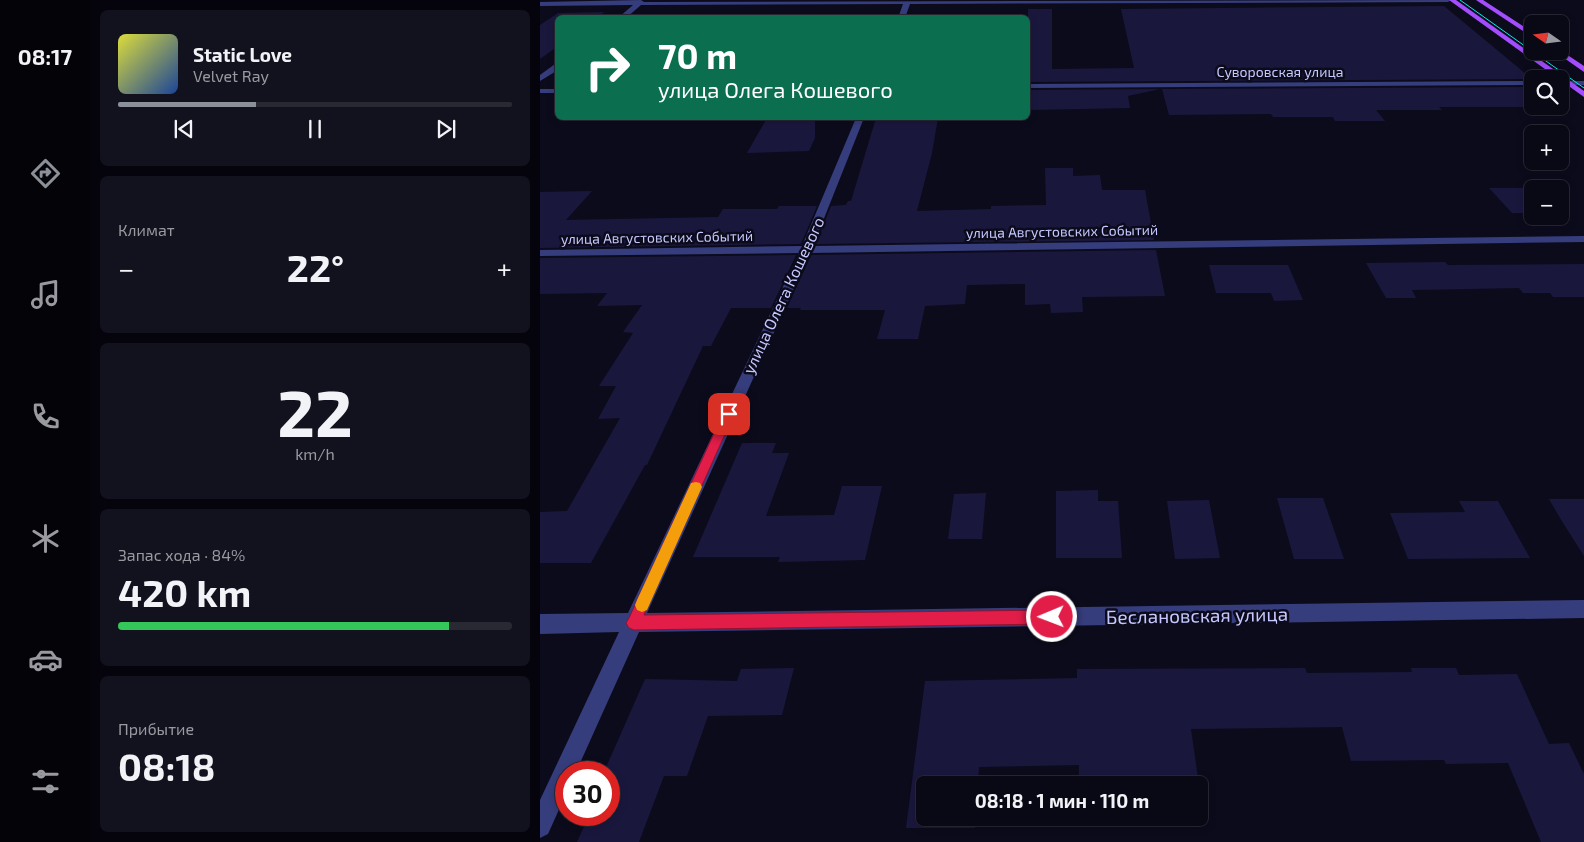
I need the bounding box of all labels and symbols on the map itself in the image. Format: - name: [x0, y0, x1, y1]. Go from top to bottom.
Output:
- north arrow: [1524, 15, 1569, 60]
- street label: Суворовская улица: [1217, 63, 1343, 80]
- street label: улица Олега Кошевого: [738, 214, 829, 377]
- street label: улица Августовских Событий: [966, 221, 1158, 241]
- street label: улица Августовских Событий: [561, 227, 753, 247]
- pin: [708, 393, 750, 435]
- position arrow: [1025, 590, 1077, 642]
- street label: Беслановская улица: [1106, 602, 1288, 629]
- speed limit sign: 30: [555, 761, 620, 826]

